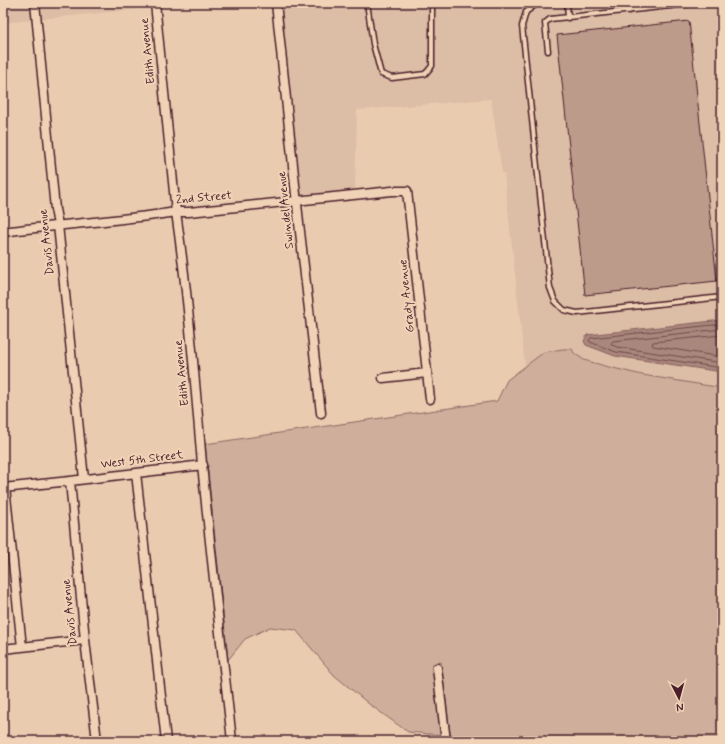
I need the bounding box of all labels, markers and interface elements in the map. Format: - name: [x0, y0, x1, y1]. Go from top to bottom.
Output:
- street label: Edith Avenue: [137, 17, 159, 85]
- street label: Swindel Avenue: [274, 170, 298, 250]
- street label: 2nd Street: [175, 188, 233, 208]
- street label: Davis Avenue: [36, 208, 58, 276]
- street label: Grady Avenue: [395, 259, 419, 333]
- street label: Edith Avenue: [171, 339, 193, 407]
- street label: West 5th Street: [100, 447, 184, 473]
- street label: Davis Avenue: [59, 578, 81, 646]
- north arrow: [659, 678, 699, 718]
- text: N: [676, 700, 684, 714]

